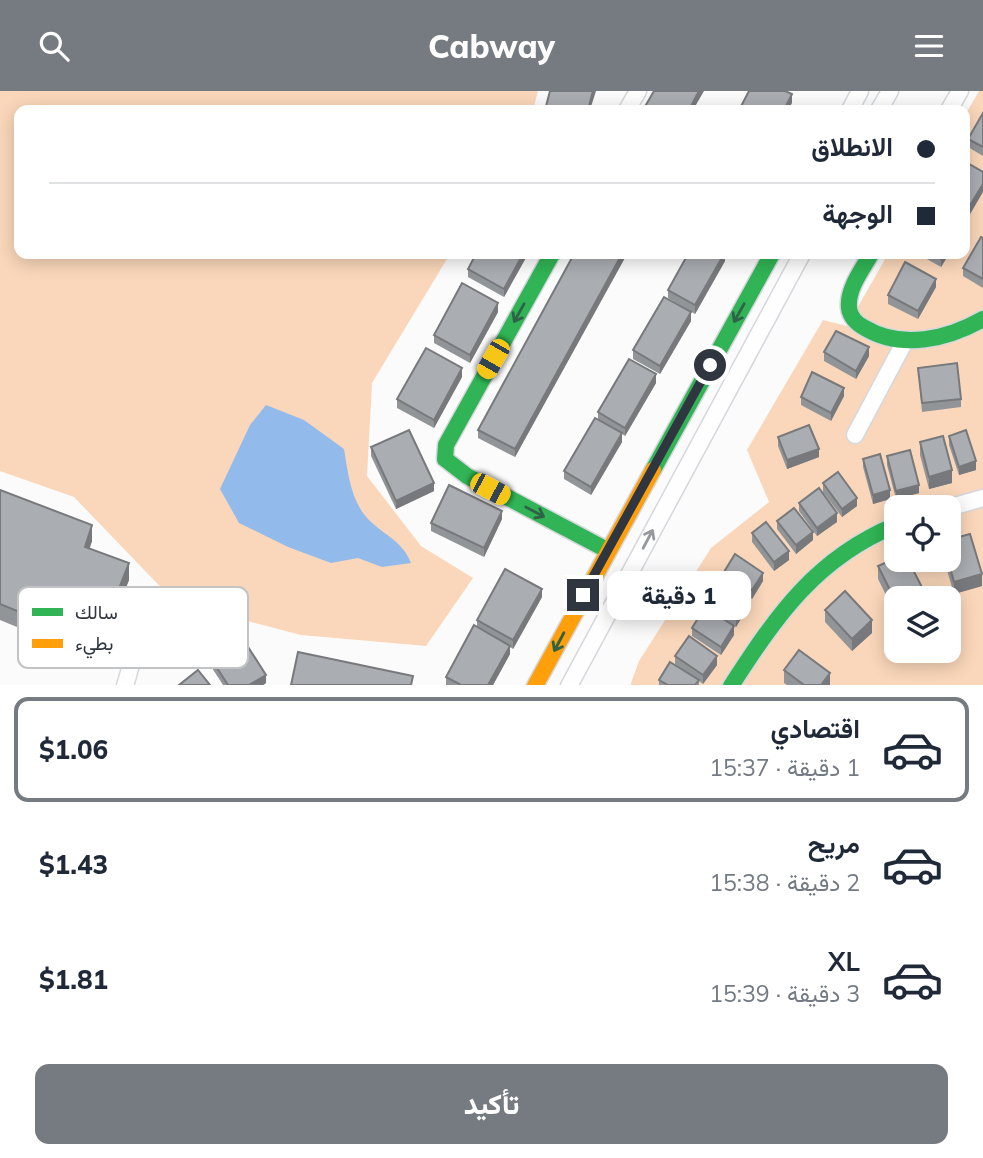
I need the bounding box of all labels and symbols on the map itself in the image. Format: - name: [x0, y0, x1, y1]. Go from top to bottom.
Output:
- one-way arrow: [512, 303, 526, 323]
- one-way arrow: [732, 303, 746, 323]
- car: [474, 336, 513, 382]
- route start: [694, 349, 726, 381]
- car: [467, 470, 514, 508]
- one-way arrow: [524, 506, 545, 519]
- one-way arrow: [641, 529, 655, 550]
- callout: 1 دقيقة: [608, 571, 751, 619]
- route end: [567, 579, 599, 611]
- legend: [18, 587, 248, 668]
- text: سالك: [75, 600, 118, 624]
- text: بطيء: [75, 631, 113, 659]
- one-way arrow: [551, 631, 565, 652]

